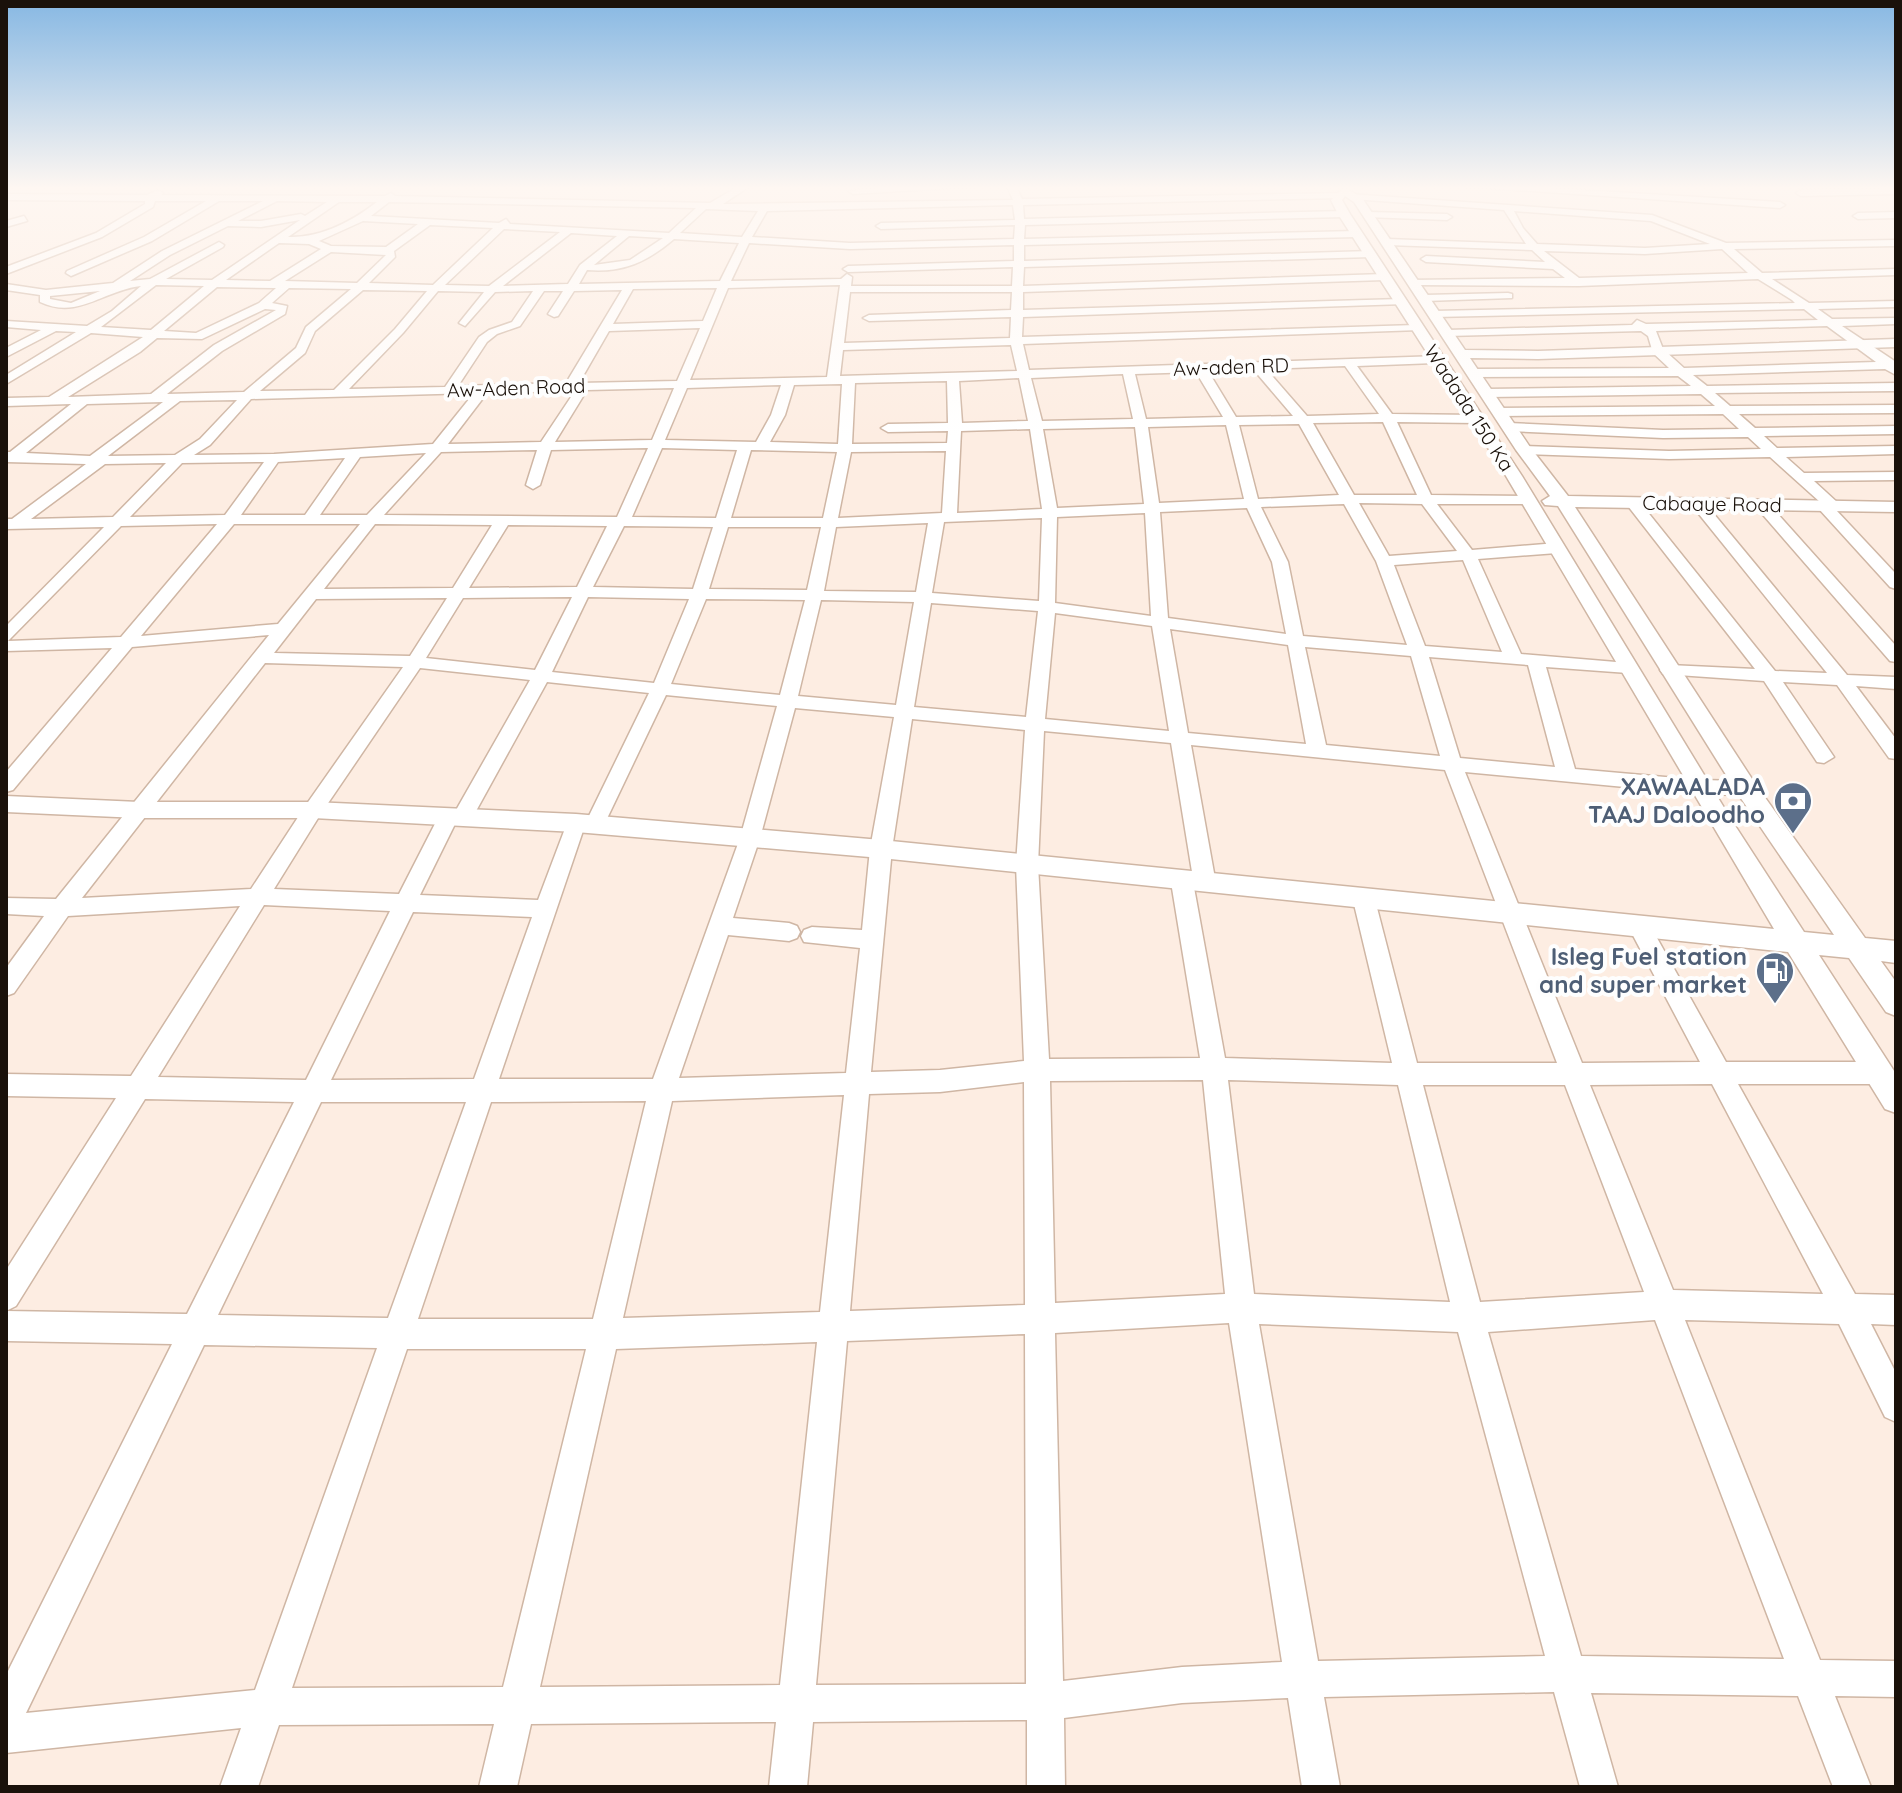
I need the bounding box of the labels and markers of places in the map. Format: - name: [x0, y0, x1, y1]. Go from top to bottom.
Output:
- place label: XAWAALADA TAAJ Daloodho: [1588, 771, 1766, 829]
- bank icon: XAWAALADA TAAJ Daloodho: [1772, 780, 1814, 835]
- place label: Isleg Fuel station and super market: [1539, 941, 1747, 999]
- fuel station icon: Isleg Fuel station and super market: [1754, 950, 1796, 1005]

